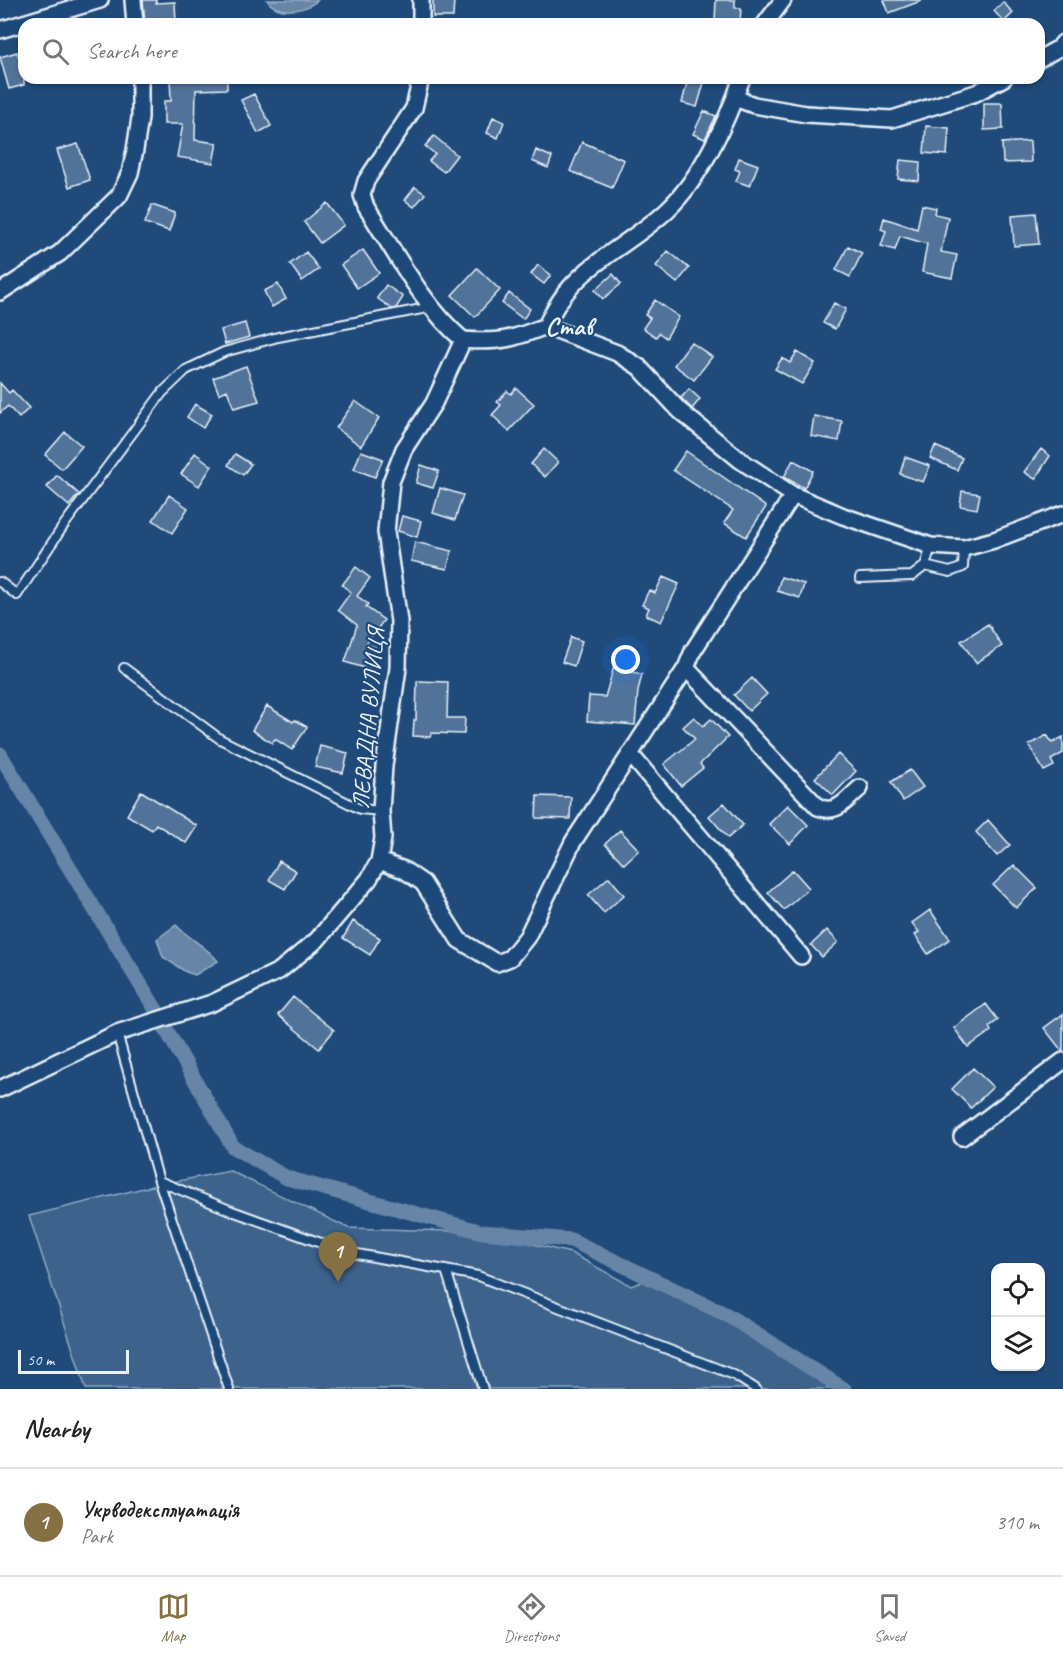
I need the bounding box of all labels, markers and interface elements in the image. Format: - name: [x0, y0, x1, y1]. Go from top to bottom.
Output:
- search box: [18, 18, 1045, 84]
- icon: search: [39, 35, 72, 68]
- text: Search here: [87, 37, 177, 65]
- district label: Став: [545, 310, 597, 343]
- street label: ЛЕВАДНА ВУЛИЦЯ: [345, 623, 391, 810]
- your location: [611, 645, 640, 674]
- pin: 1: [318, 1232, 358, 1282]
- map controls: [991, 1263, 1045, 1371]
- button: locate: [991, 1263, 1045, 1317]
- button: layers: [991, 1317, 1045, 1371]
- scale bar: [18, 1347, 129, 1374]
- text: 50 m: [27, 1350, 54, 1370]
- text: Nearby: [24, 1412, 89, 1445]
- text: Укрводексплуатація: [81, 1496, 239, 1524]
- text: 1: [39, 1510, 48, 1535]
- text: 310 m: [996, 1510, 1039, 1535]
- text: Park: [81, 1524, 113, 1549]
- tab: Map: [157, 1590, 190, 1646]
- tab: Directions: [504, 1590, 559, 1646]
- tab: Saved: [873, 1590, 906, 1646]

